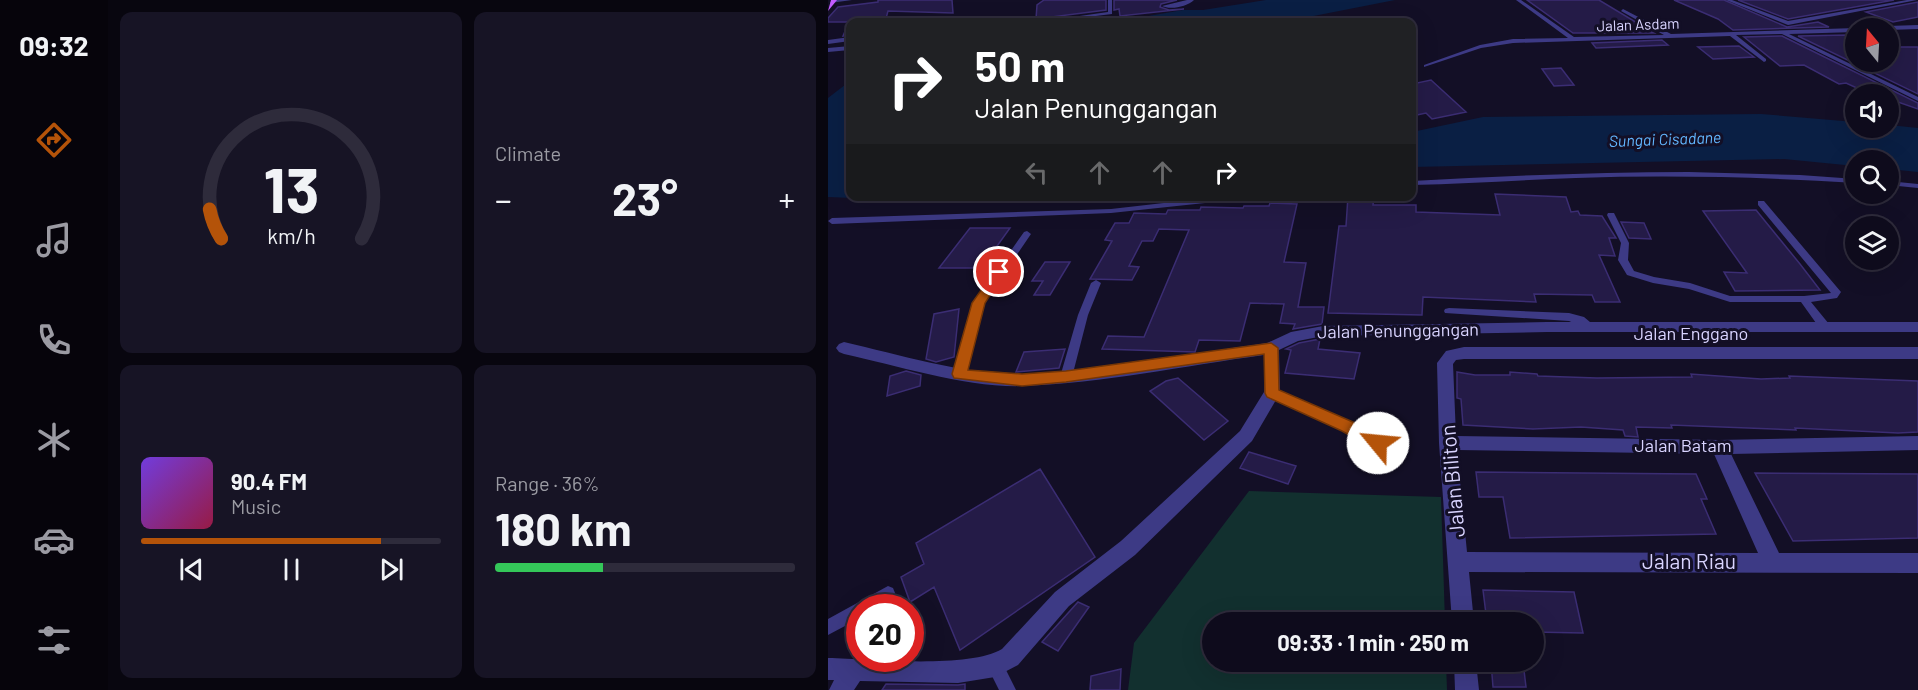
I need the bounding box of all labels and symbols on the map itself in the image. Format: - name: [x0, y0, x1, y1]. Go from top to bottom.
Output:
- street label: Jalan Asdam: [1596, 14, 1680, 34]
- north arrow: [1845, 18, 1899, 72]
- water label: Sungai Cisadane: [1608, 127, 1721, 150]
- pin: [973, 246, 1024, 297]
- street label: Jalan Penunggangan: [1317, 318, 1479, 342]
- street label: Jalan Enggano: [1634, 322, 1748, 344]
- position arrow: [1346, 411, 1410, 475]
- street label: Jalan Biliton: [1434, 424, 1469, 538]
- street label: Jalan Batam: [1634, 434, 1732, 456]
- street label: Jalan Riau: [1642, 548, 1736, 573]
- speed limit sign: 20: [846, 594, 924, 672]

